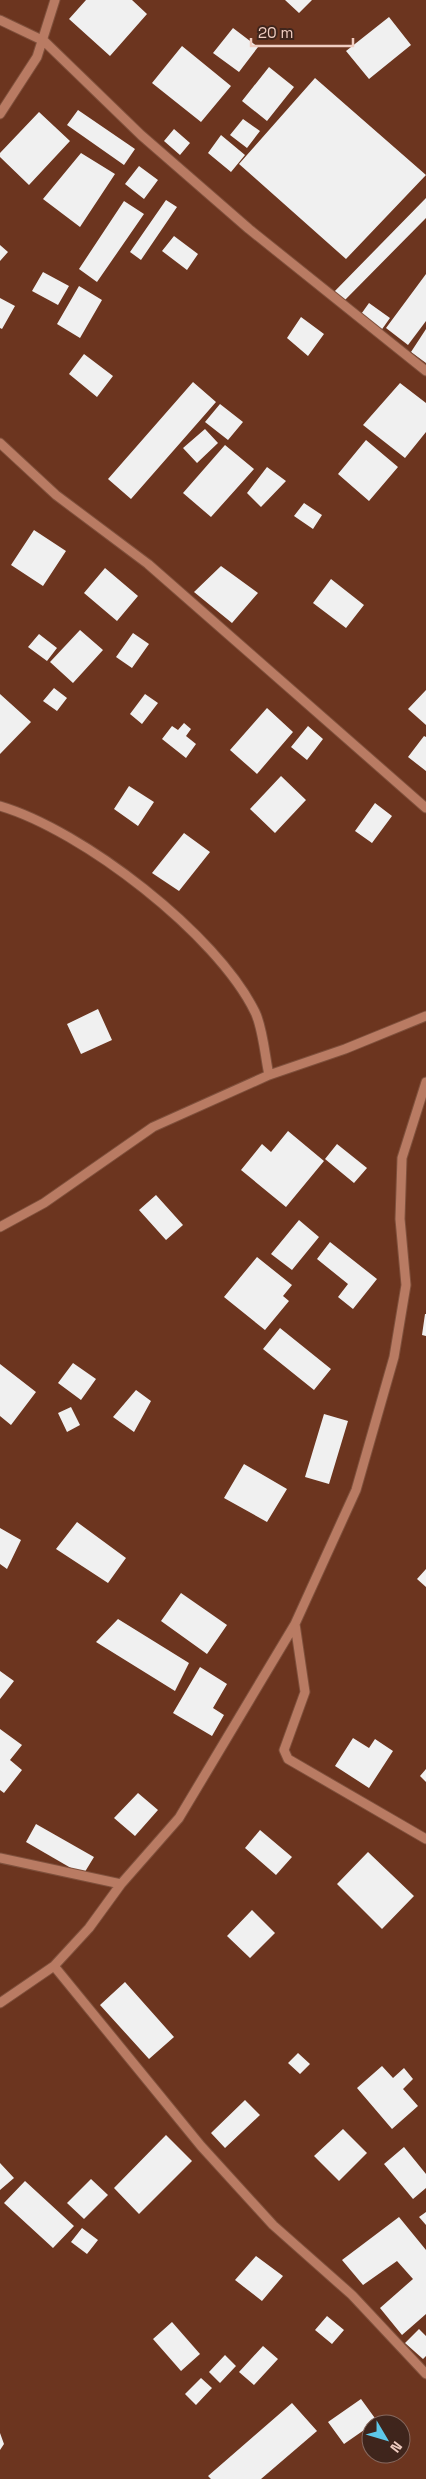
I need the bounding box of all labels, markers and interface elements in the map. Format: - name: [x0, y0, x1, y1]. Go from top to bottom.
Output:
- scale bar: [251, 15, 354, 47]
- text: 20 m: [258, 23, 293, 42]
- north arrow: [361, 2414, 411, 2464]
- text: N: [386, 2438, 406, 2456]

